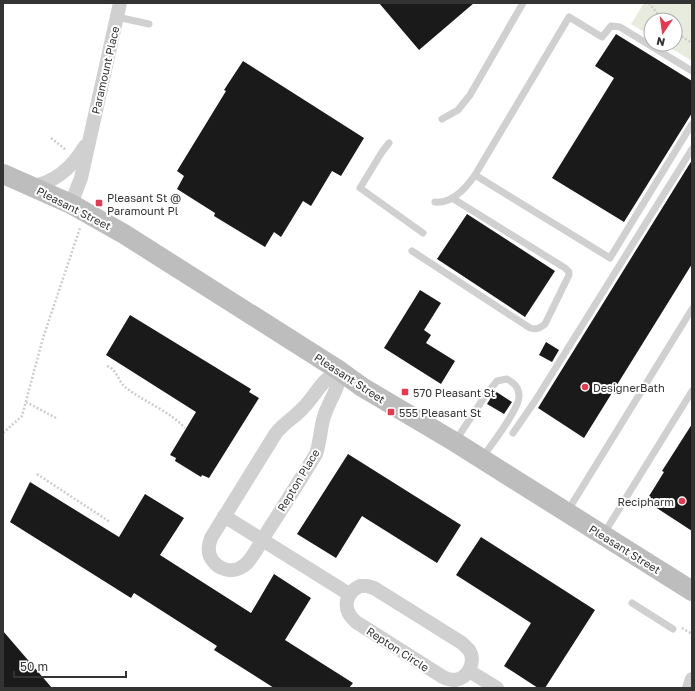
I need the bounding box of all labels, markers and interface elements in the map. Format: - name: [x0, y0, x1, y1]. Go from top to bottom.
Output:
- north arrow: [643, 12, 683, 52]
- street label: Paramount Place: [89, 25, 121, 115]
- text: N: [655, 35, 666, 50]
- street label: Pleasant Street: [35, 184, 113, 232]
- place label: Pleasant St @ Paramount Pl: [107, 191, 181, 217]
- marker: Pleasant St @ Paramount Pl: [94, 198, 104, 208]
- street label: Pleasant Street: [312, 350, 388, 406]
- place label: DesignerBath: [593, 381, 665, 394]
- marker: DesignerBath: [580, 382, 590, 392]
- place label: 570 Pleasant St: [413, 386, 495, 399]
- marker: 570 Pleasant St: [400, 387, 410, 397]
- place label: 555 Pleasant St: [399, 406, 481, 419]
- marker: 555 Pleasant St: [386, 407, 396, 417]
- street label: Repton Place: [274, 446, 322, 514]
- place label: Recipharm: [618, 495, 674, 508]
- marker: Recipharm: [677, 496, 687, 506]
- street label: Pleasant Street: [587, 522, 663, 576]
- street label: Repton Circle: [365, 624, 431, 674]
- scale bar: [14, 653, 126, 679]
- text: 50 m: [20, 659, 48, 674]

